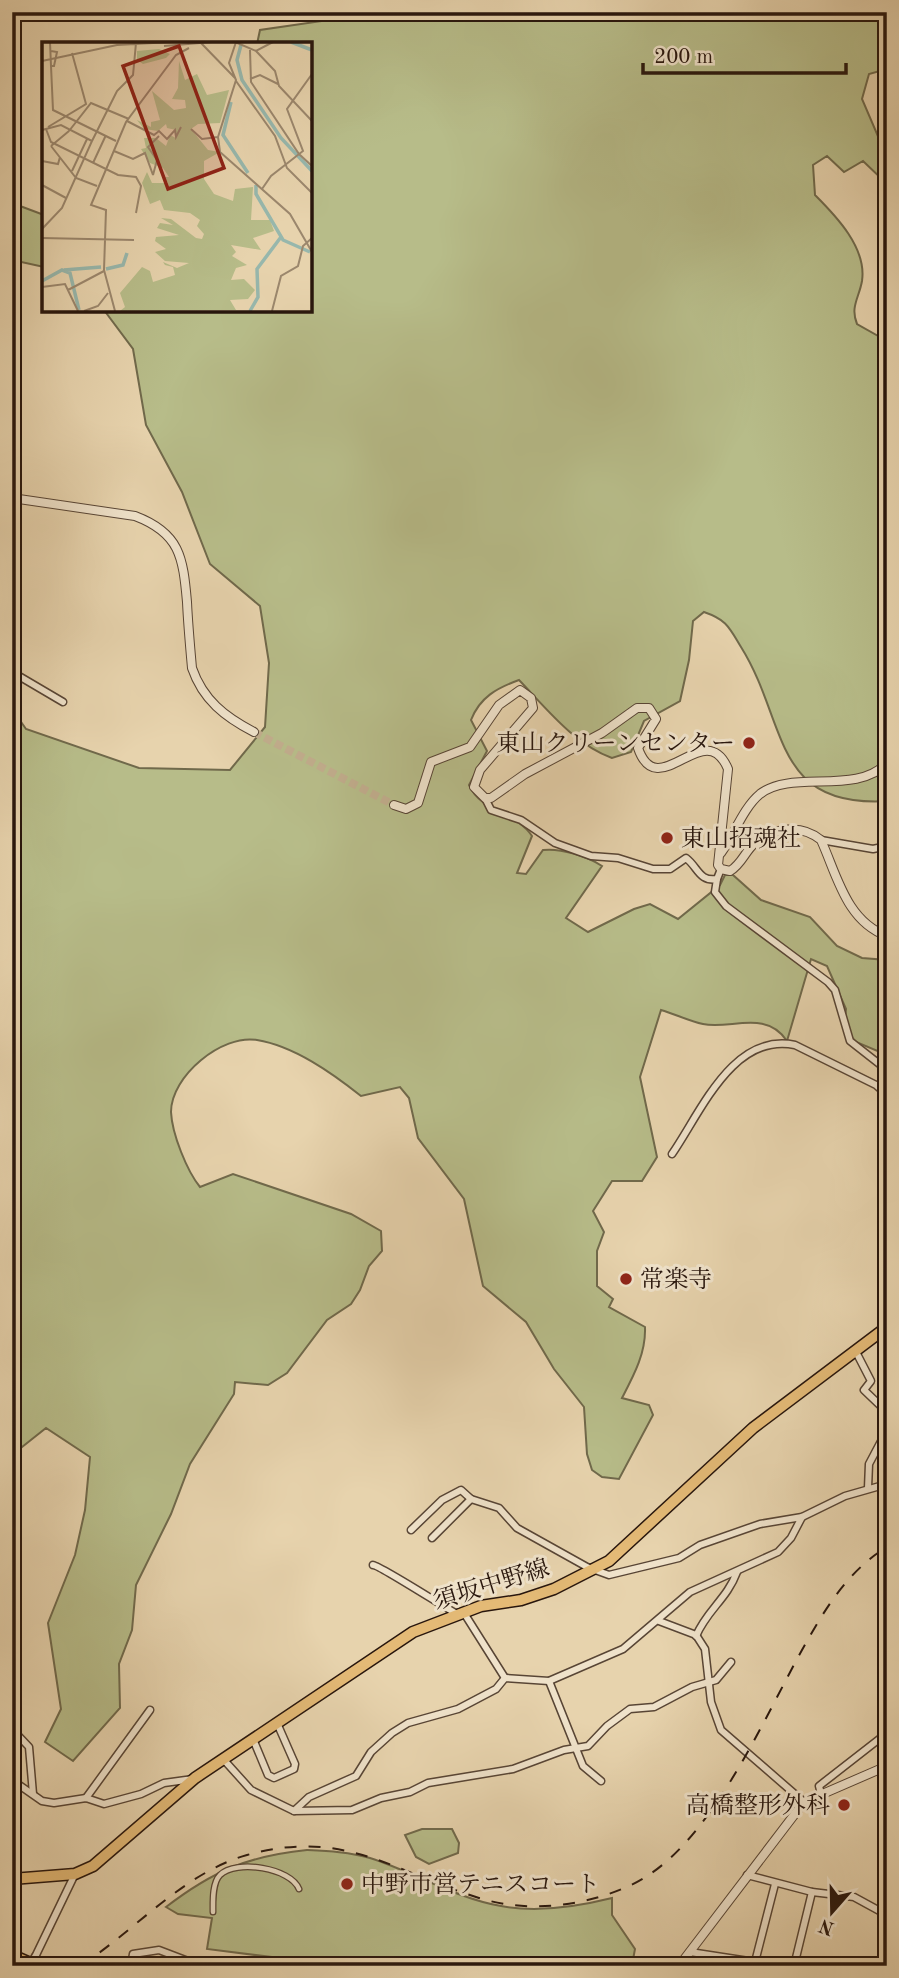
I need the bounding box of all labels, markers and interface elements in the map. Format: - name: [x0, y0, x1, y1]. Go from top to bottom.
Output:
- scale bar: [643, 32, 846, 76]
- inset map: [42, 42, 312, 312]
- text: 200 m: [654, 47, 713, 68]
- place label: 東山クリーンセンター: [496, 730, 735, 757]
- marker: 東山クリーンセンター: [741, 735, 757, 751]
- place label: 東山招魂社: [681, 825, 801, 852]
- marker: 東山招魂社: [659, 830, 675, 846]
- place label: 常楽寺: [640, 1266, 712, 1293]
- marker: 常楽寺: [618, 1271, 634, 1287]
- street label: 須坂中野線: [430, 1554, 552, 1615]
- place label: 高橋整形外科: [686, 1792, 830, 1819]
- marker: 高橋整形外科: [836, 1797, 852, 1813]
- place label: 中野市営テニスコート: [361, 1871, 600, 1898]
- marker: 中野市営テニスコート: [339, 1876, 355, 1892]
- north arrow: [797, 1876, 867, 1946]
- text: N: [817, 1914, 837, 1937]

